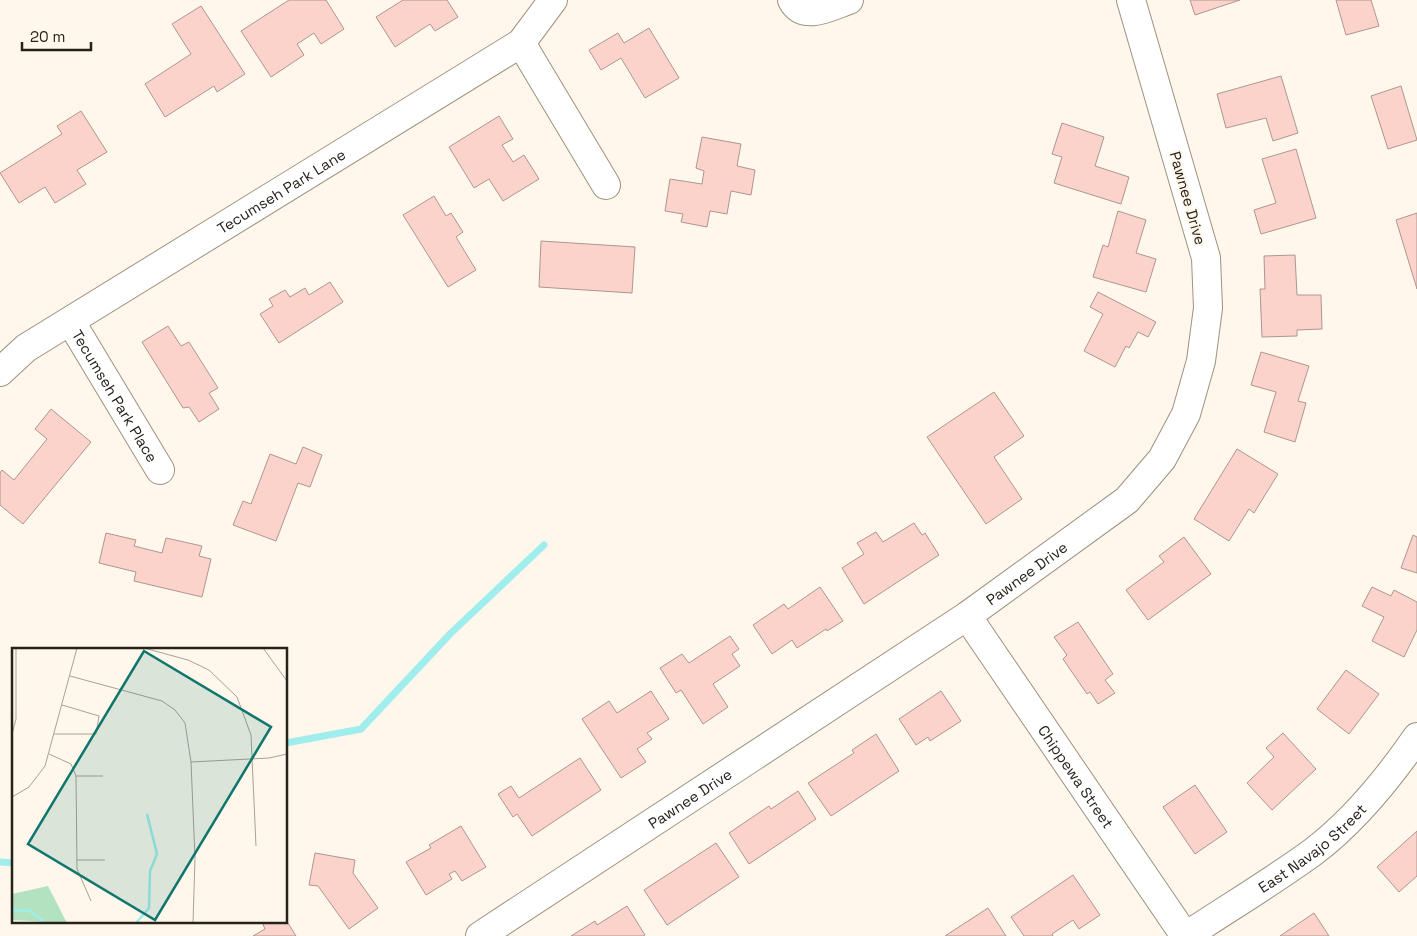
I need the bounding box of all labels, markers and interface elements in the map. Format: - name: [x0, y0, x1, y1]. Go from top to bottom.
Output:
- scale bar: [22, 20, 91, 52]
- text: 20 m: [30, 27, 65, 46]
- street label: Tecumseh Park Lane: [213, 144, 349, 238]
- street label: Pawnee Drive: [1166, 149, 1210, 247]
- street label: Tecumseh Park Place: [68, 326, 162, 465]
- street label: Pawnee Drive: [982, 537, 1071, 609]
- inset map: [12, 648, 288, 924]
- street label: Chippewa Street: [1034, 721, 1118, 832]
- street label: Pawnee Drive: [644, 764, 735, 833]
- street label: East Navajo Street: [1254, 799, 1370, 896]

